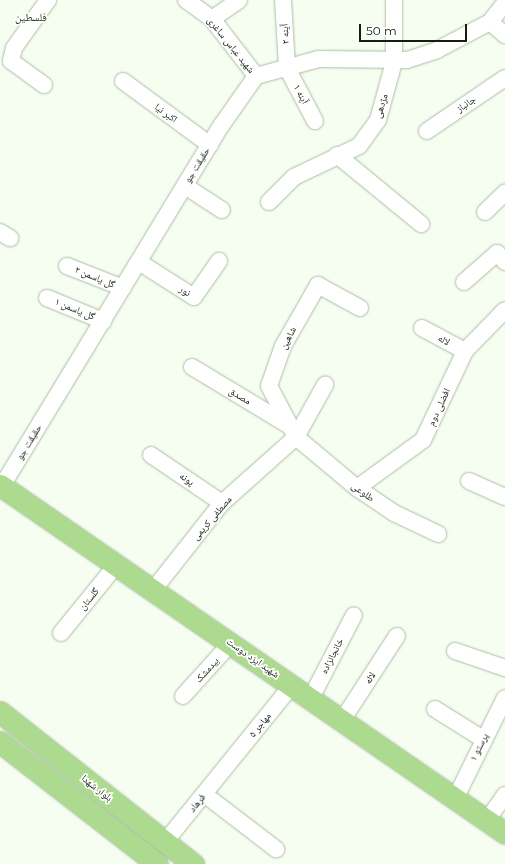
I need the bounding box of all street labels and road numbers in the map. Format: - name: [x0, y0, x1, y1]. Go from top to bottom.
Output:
- street label: شهید عباس ساغری: [205, 14, 257, 76]
- street label: آینه ۲: [278, 24, 292, 44]
- street label: آینه ۱: [291, 82, 311, 106]
- street label: مژدهی: [372, 92, 390, 120]
- street label: جانباز: [454, 93, 478, 115]
- street label: اکبر نیا: [152, 101, 180, 125]
- street label: حقیقت جو: [182, 145, 212, 185]
- street label: گل یاسمن ۲: [73, 264, 117, 290]
- street label: نور: [177, 283, 193, 299]
- street label: گل یاسمن ۱: [53, 296, 97, 322]
- street label: شاهین: [277, 325, 299, 351]
- street label: لاله: [436, 332, 452, 348]
- street label: مصدق: [227, 385, 253, 407]
- street label: افضلی دوم: [425, 386, 453, 428]
- street label: حقیقت جو: [14, 422, 44, 462]
- street label: پونه: [177, 470, 197, 488]
- street label: طلوعی: [349, 480, 377, 504]
- street label: مصطفی کریمی: [190, 493, 234, 543]
- street label: گلستان: [76, 585, 102, 613]
- street label: شهید ایزد دوست: [224, 635, 282, 681]
- street label: خانجانزاده: [318, 636, 346, 676]
- street label: بیدمشک: [192, 655, 222, 685]
- street label: لاله: [362, 670, 378, 686]
- street label: مهاجر ۵: [246, 710, 274, 740]
- street label: پرستو ۱: [467, 731, 491, 763]
- street label: بلوار شهدا: [79, 772, 115, 804]
- street label: فرهاد: [186, 791, 208, 815]

